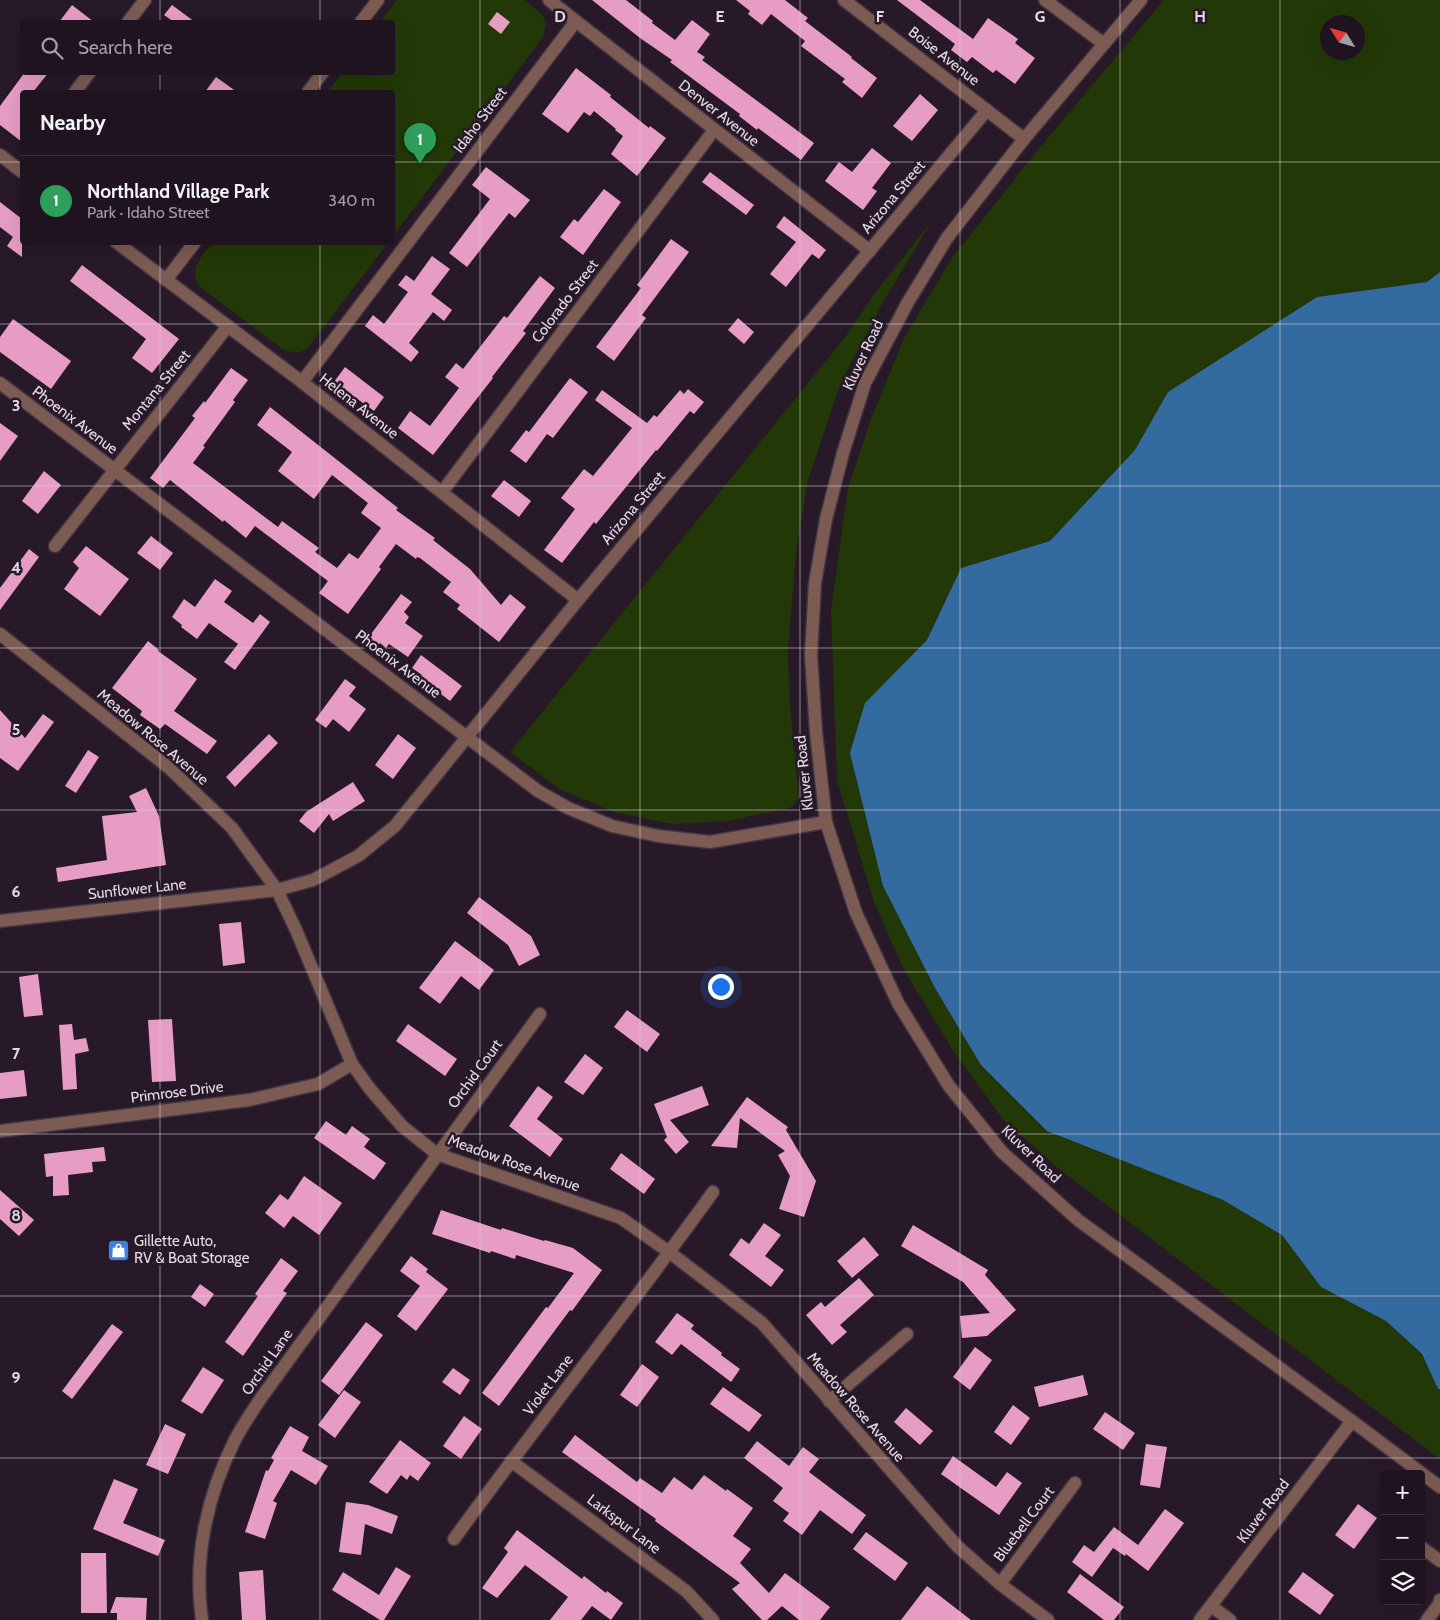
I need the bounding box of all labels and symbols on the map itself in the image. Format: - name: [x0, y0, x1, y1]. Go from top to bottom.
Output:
- text: D: [554, 7, 566, 26]
- text: E: [715, 7, 725, 26]
- text: F: [876, 7, 885, 26]
- text: G: [1035, 7, 1045, 26]
- text: H: [1194, 7, 1206, 26]
- north arrow: [1320, 15, 1365, 60]
- street label: Boise Avenue: [905, 23, 983, 90]
- street label: Denver Avenue: [675, 76, 763, 150]
- street label: Idaho Street: [450, 84, 510, 156]
- pin: 1: [404, 123, 436, 164]
- street label: Arizona Street: [857, 157, 929, 237]
- street label: Colorado Street: [528, 256, 602, 346]
- street label: Kluver Road: [839, 317, 887, 393]
- street label: Montana Street: [118, 346, 194, 434]
- street label: Helena Avenue: [316, 369, 403, 443]
- street label: Phoenix Avenue: [29, 382, 121, 458]
- text: 3: [12, 396, 20, 415]
- street label: Arizona Street: [597, 468, 669, 548]
- text: 4: [11, 558, 21, 577]
- street label: Phoenix Avenue: [352, 626, 444, 702]
- street label: Meadow Rose Avenue: [94, 685, 212, 789]
- text: 5: [12, 720, 20, 739]
- street label: Kluver Road: [791, 735, 817, 811]
- street label: Sunflower Lane: [87, 875, 187, 903]
- text: 6: [12, 882, 21, 901]
- your location: [708, 974, 734, 1000]
- street label: Orchid Court: [444, 1036, 506, 1112]
- text: 7: [12, 1044, 21, 1063]
- street label: Primrose Drive: [130, 1077, 225, 1107]
- street label: Kluver Road: [998, 1121, 1064, 1187]
- street label: Meadow Rose Avenue: [445, 1131, 583, 1195]
- text: 8: [11, 1206, 21, 1225]
- place label: Gillette Auto, RV & Boat Storage: [134, 1232, 250, 1267]
- shop icon: Gillette Auto, RV & Boat Storage: [106, 1238, 130, 1262]
- street label: Orchid Lane: [238, 1325, 297, 1399]
- street label: Meadow Rose Avenue: [803, 1348, 909, 1466]
- street label: Violet Lane: [519, 1351, 577, 1419]
- text: 9: [12, 1368, 21, 1387]
- street label: Kluver Road: [1233, 1475, 1293, 1547]
- street label: Bluebell Court: [990, 1483, 1058, 1565]
- street label: Larkspur Lane: [584, 1490, 665, 1558]

